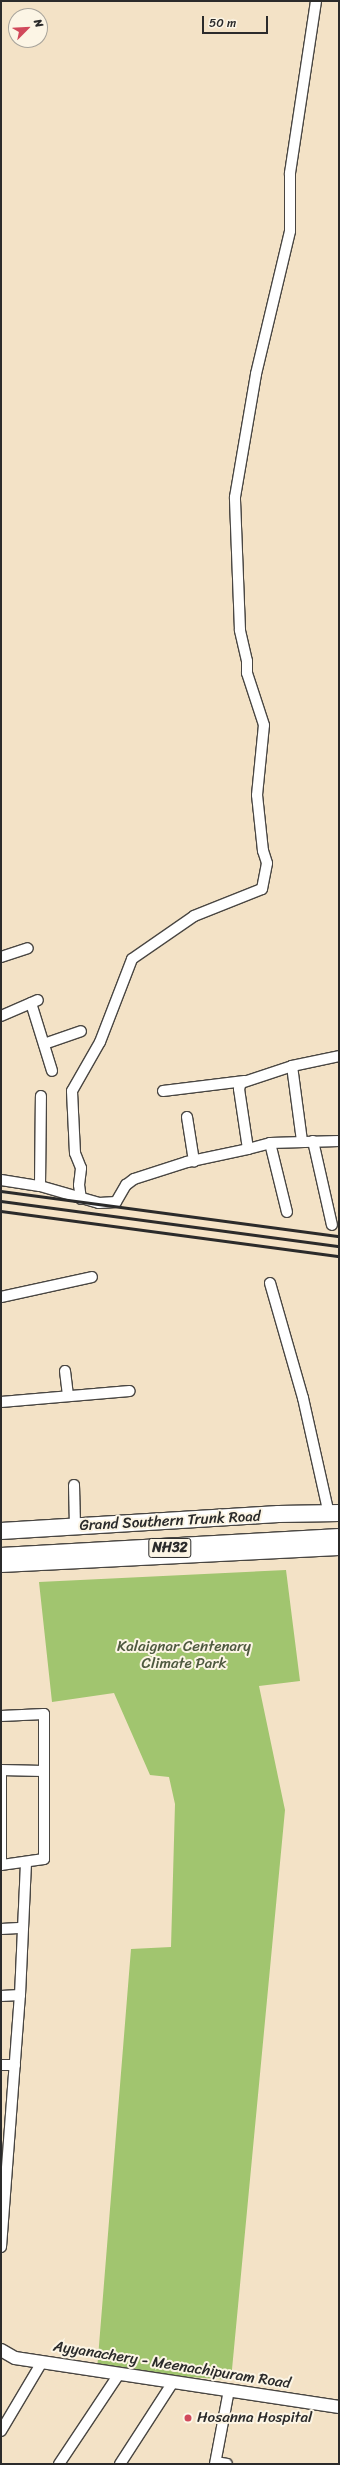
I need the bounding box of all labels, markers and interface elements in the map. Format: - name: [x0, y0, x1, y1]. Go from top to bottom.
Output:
- north arrow: [8, 8, 48, 48]
- scale bar: [204, 8, 270, 34]
- text: 50 m: [209, 12, 236, 34]
- text: N: [28, 16, 49, 31]
- street label: Grand Southern Trunk Road: [79, 1507, 261, 1535]
- road number: NH32: [148, 1536, 192, 1560]
- park label: Kalaignar Centenary Climate Park: [117, 1637, 251, 1672]
- street label: Ayyanachery - Meenachipuram Road: [52, 2337, 292, 2393]
- place label: Hosanna Hospital: [197, 2409, 312, 2427]
- marker: Hosanna Hospital: [182, 2412, 194, 2424]

